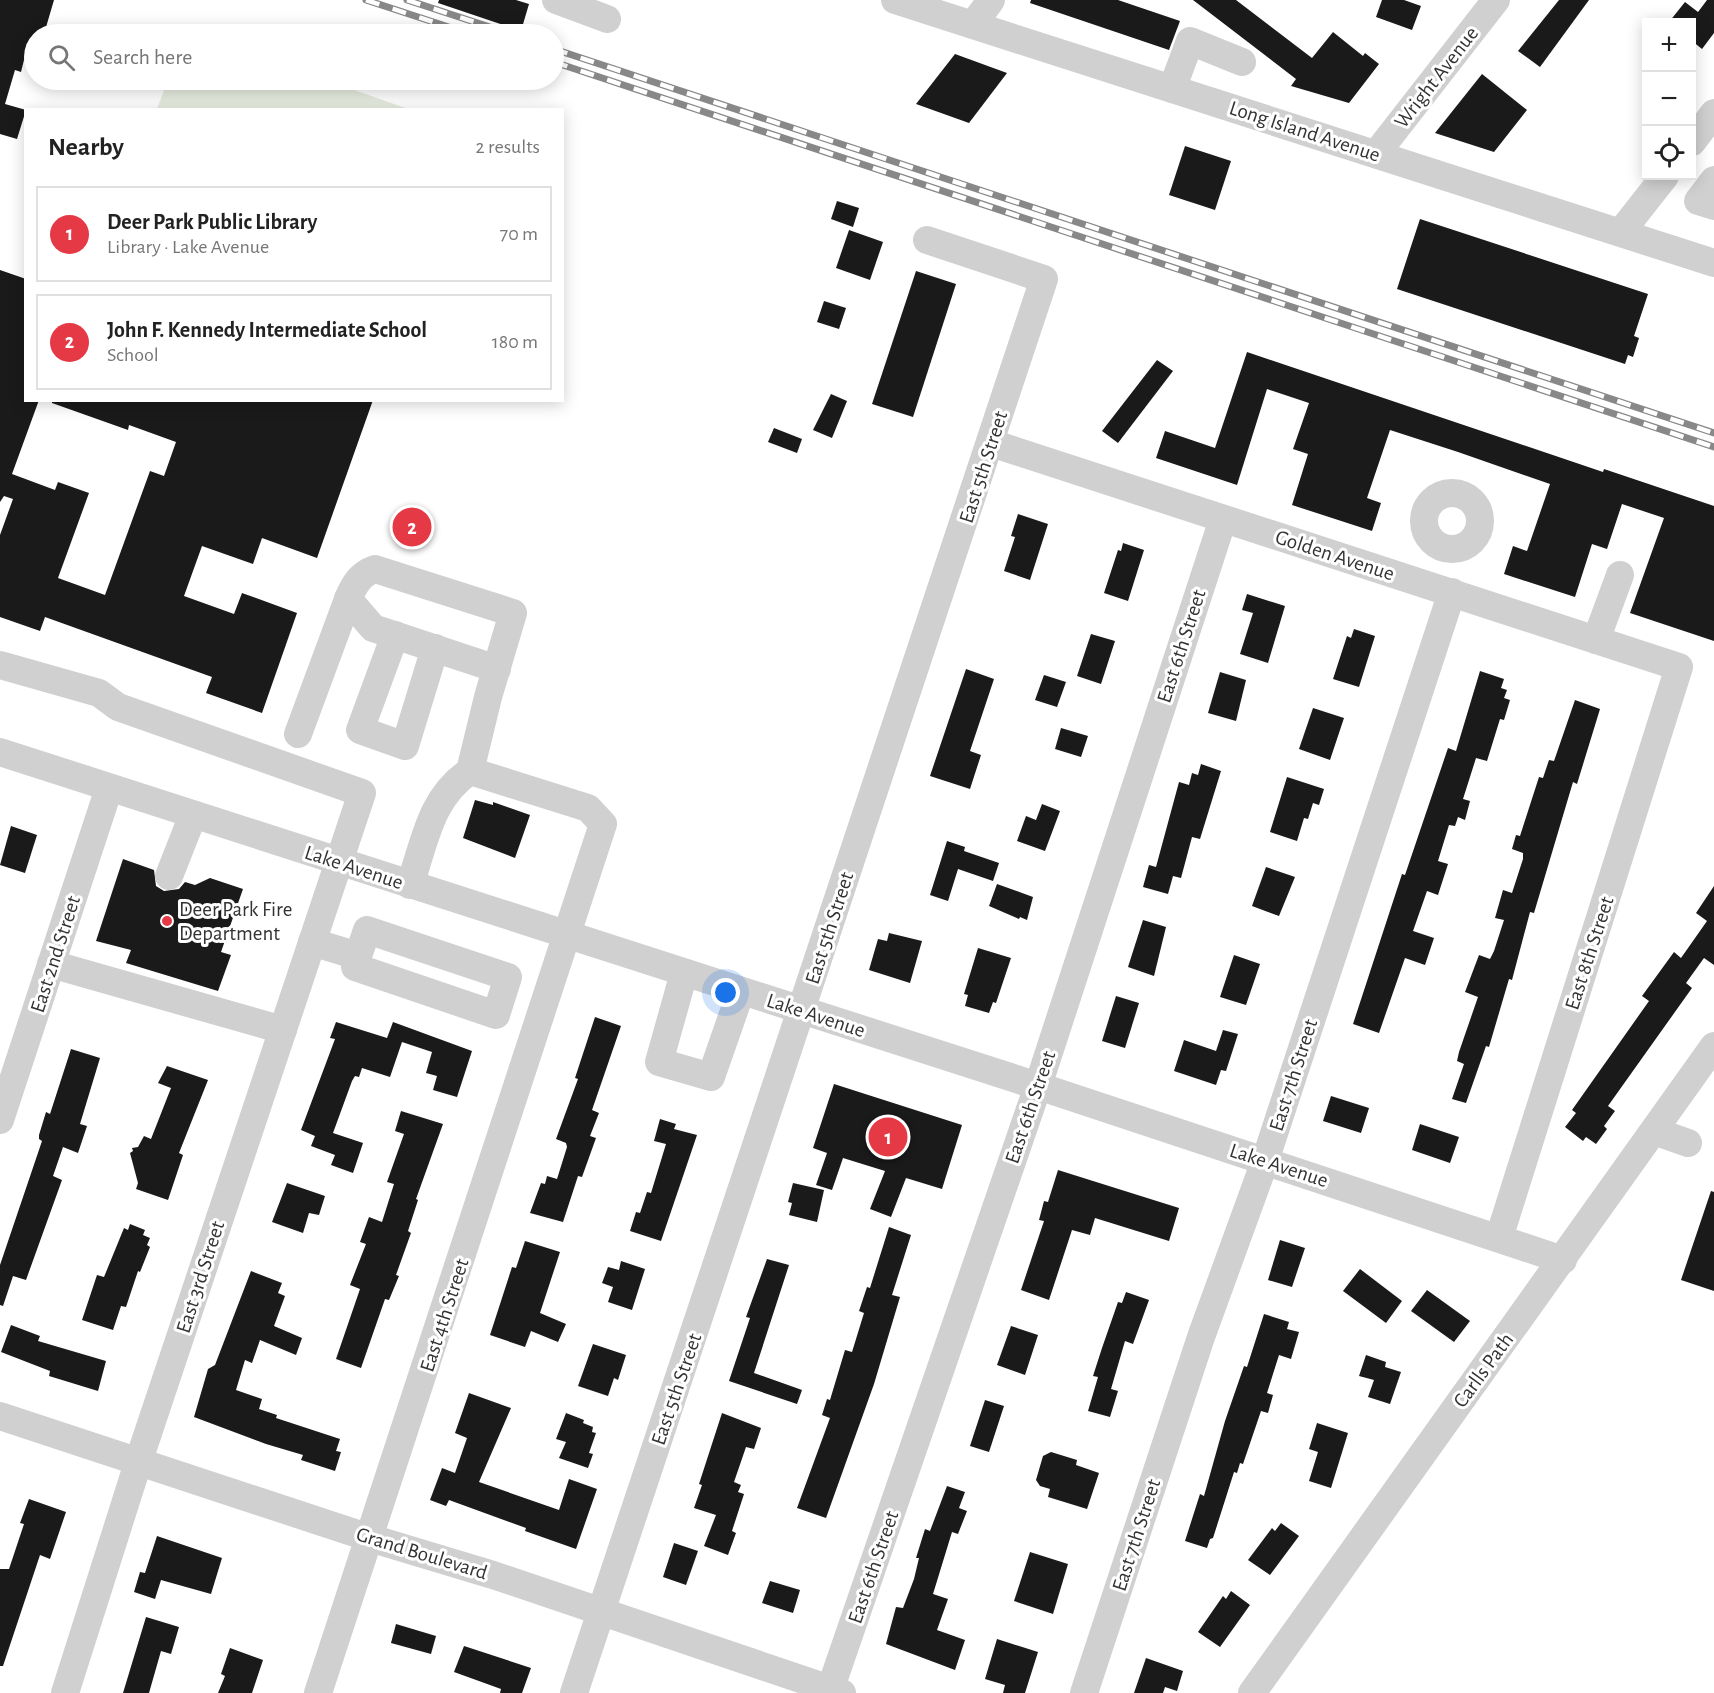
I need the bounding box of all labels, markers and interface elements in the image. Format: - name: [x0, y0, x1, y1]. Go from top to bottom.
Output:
- map controls: [1642, 18, 1696, 180]
- button: +: [1642, 18, 1696, 72]
- street label: Wright Avenue: [1391, 23, 1482, 132]
- search box: [24, 24, 564, 90]
- icon: search: [45, 41, 78, 74]
- text: Search here: [93, 46, 192, 68]
- button: −: [1642, 72, 1696, 126]
- street label: Long Island Avenue: [1227, 97, 1383, 166]
- button: locate: [1642, 126, 1696, 180]
- text: Nearby: [48, 134, 124, 160]
- text: 2 results: [476, 137, 540, 157]
- text: Deer Park Public Library: [107, 211, 317, 233]
- text: 1: [66, 224, 73, 244]
- text: 70 m: [500, 224, 538, 244]
- text: Library · Lake Avenue: [107, 237, 269, 257]
- text: John F. Kennedy Intermediate School: [107, 319, 427, 341]
- text: 2: [65, 332, 74, 352]
- text: 180 m: [492, 332, 538, 352]
- text: School: [107, 345, 159, 365]
- street label: East 5th Street: [955, 408, 1012, 526]
- pin: 2: [392, 504, 432, 550]
- street label: Golden Avenue: [1273, 526, 1397, 585]
- street label: East 6th Street: [1153, 587, 1210, 705]
- street label: Lake Avenue: [302, 842, 406, 893]
- street label: East 5th Street: [801, 869, 858, 987]
- street label: East 2nd Street: [27, 893, 84, 1015]
- street label: East 8th Street: [1561, 894, 1618, 1012]
- place label: Deer Park Fire Department: [179, 899, 293, 944]
- marker: Deer Park Fire Department: [160, 914, 174, 928]
- your location: [711, 978, 740, 1007]
- street label: Lake Avenue: [764, 990, 868, 1041]
- street label: East 7th Street: [1265, 1016, 1322, 1134]
- street label: East 6th Street: [1001, 1048, 1060, 1166]
- pin: 1: [868, 1114, 908, 1160]
- street label: Lake Avenue: [1227, 1140, 1331, 1191]
- street label: East 3rd Street: [172, 1218, 229, 1336]
- street label: East 4th Street: [416, 1256, 473, 1374]
- street label: Carlls Path: [1449, 1329, 1517, 1411]
- street label: East 5th Street: [648, 1330, 705, 1448]
- street label: East 7th Street: [1108, 1476, 1165, 1594]
- street label: East 6th Street: [844, 1508, 903, 1626]
- street label: Grand Boulevard: [354, 1524, 490, 1583]

